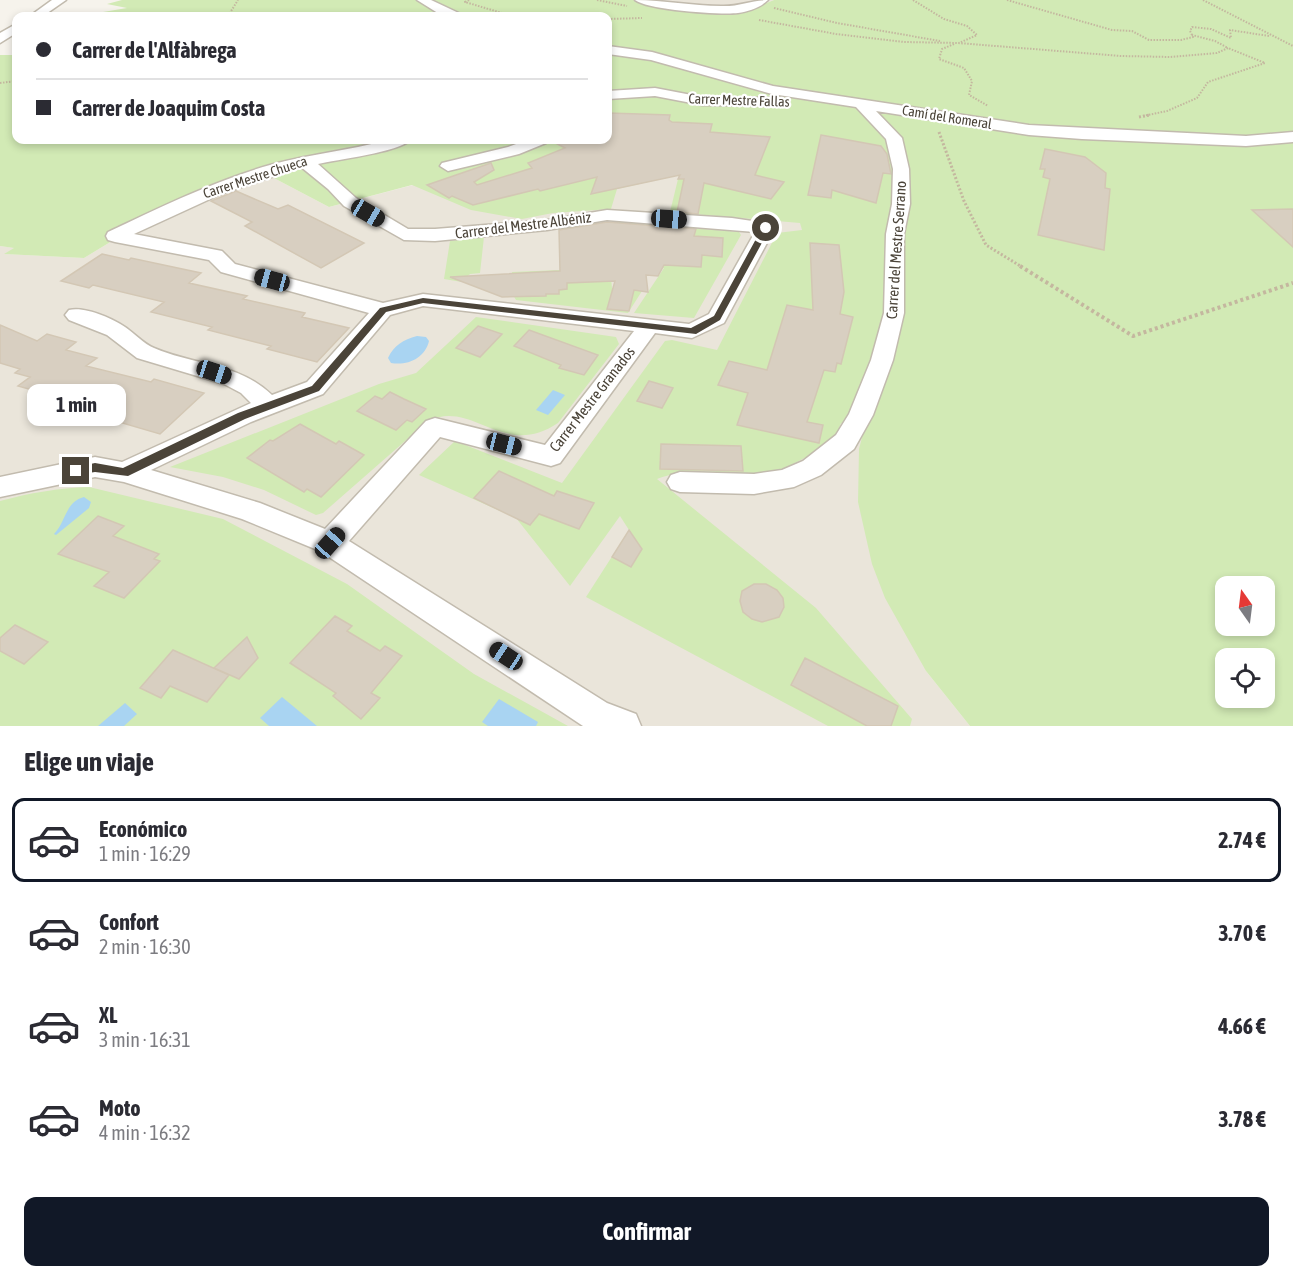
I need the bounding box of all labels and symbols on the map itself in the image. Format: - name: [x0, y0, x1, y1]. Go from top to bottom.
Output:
- street label: Carrer Mestre Fallas: [688, 90, 790, 110]
- street label: Camí del Romeral: [901, 102, 993, 132]
- street label: Carrer Mestre Chueca: [201, 153, 309, 201]
- street label: Carrer del Mestre Serrano: [883, 180, 909, 320]
- car: [348, 196, 388, 230]
- street label: Carrer del Mestre Albéniz: [454, 208, 593, 242]
- car: [650, 209, 688, 229]
- route start: [752, 214, 779, 241]
- car: [252, 267, 292, 293]
- street label: Carrer Mestre Granados: [546, 343, 638, 455]
- car: [194, 358, 234, 386]
- callout: 1 min: [26, 384, 125, 426]
- car: [484, 431, 524, 457]
- route end: [62, 457, 89, 484]
- car: [311, 524, 349, 562]
- north arrow: [1215, 576, 1275, 636]
- car: [486, 639, 526, 673]

